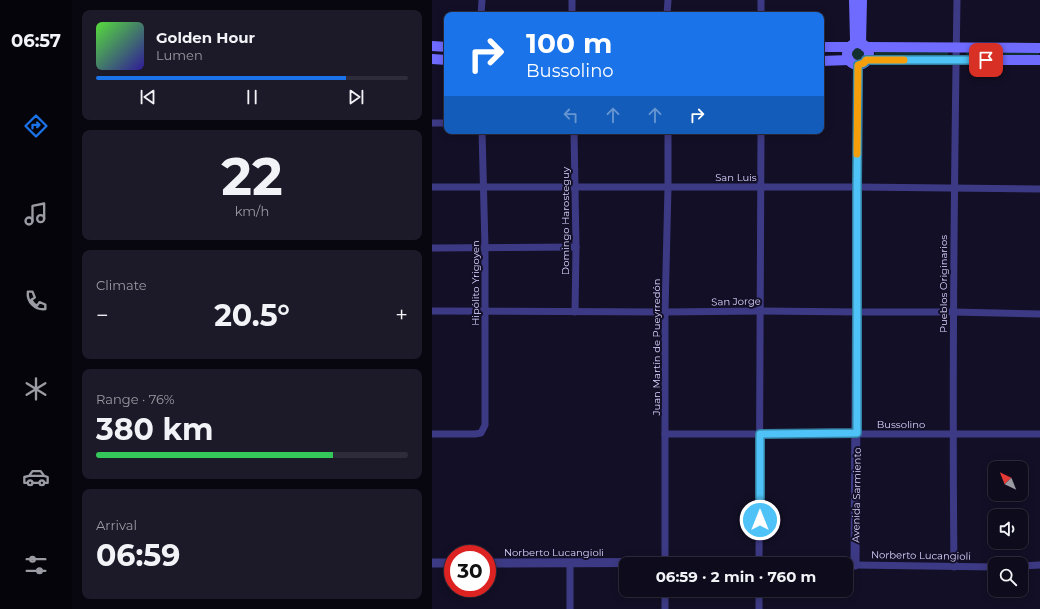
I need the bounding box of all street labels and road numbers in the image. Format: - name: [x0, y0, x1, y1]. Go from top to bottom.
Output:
- street label: Domingo Harosteguy: [559, 166, 572, 275]
- street label: San Luis: [715, 171, 757, 184]
- street label: Pueblos Originarios: [937, 235, 950, 333]
- street label: Hipólito Yrigoyen: [469, 240, 482, 326]
- street label: Juan Martín de Pueyrredón: [650, 278, 663, 417]
- street label: San Jorge: [711, 295, 761, 308]
- street label: Bussolino: [877, 418, 925, 431]
- street label: Avenida Sarmiento: [849, 447, 864, 543]
- street label: Norberto Lucangioli: [504, 546, 604, 559]
- street label: Norberto Lucangioli: [871, 548, 971, 563]

